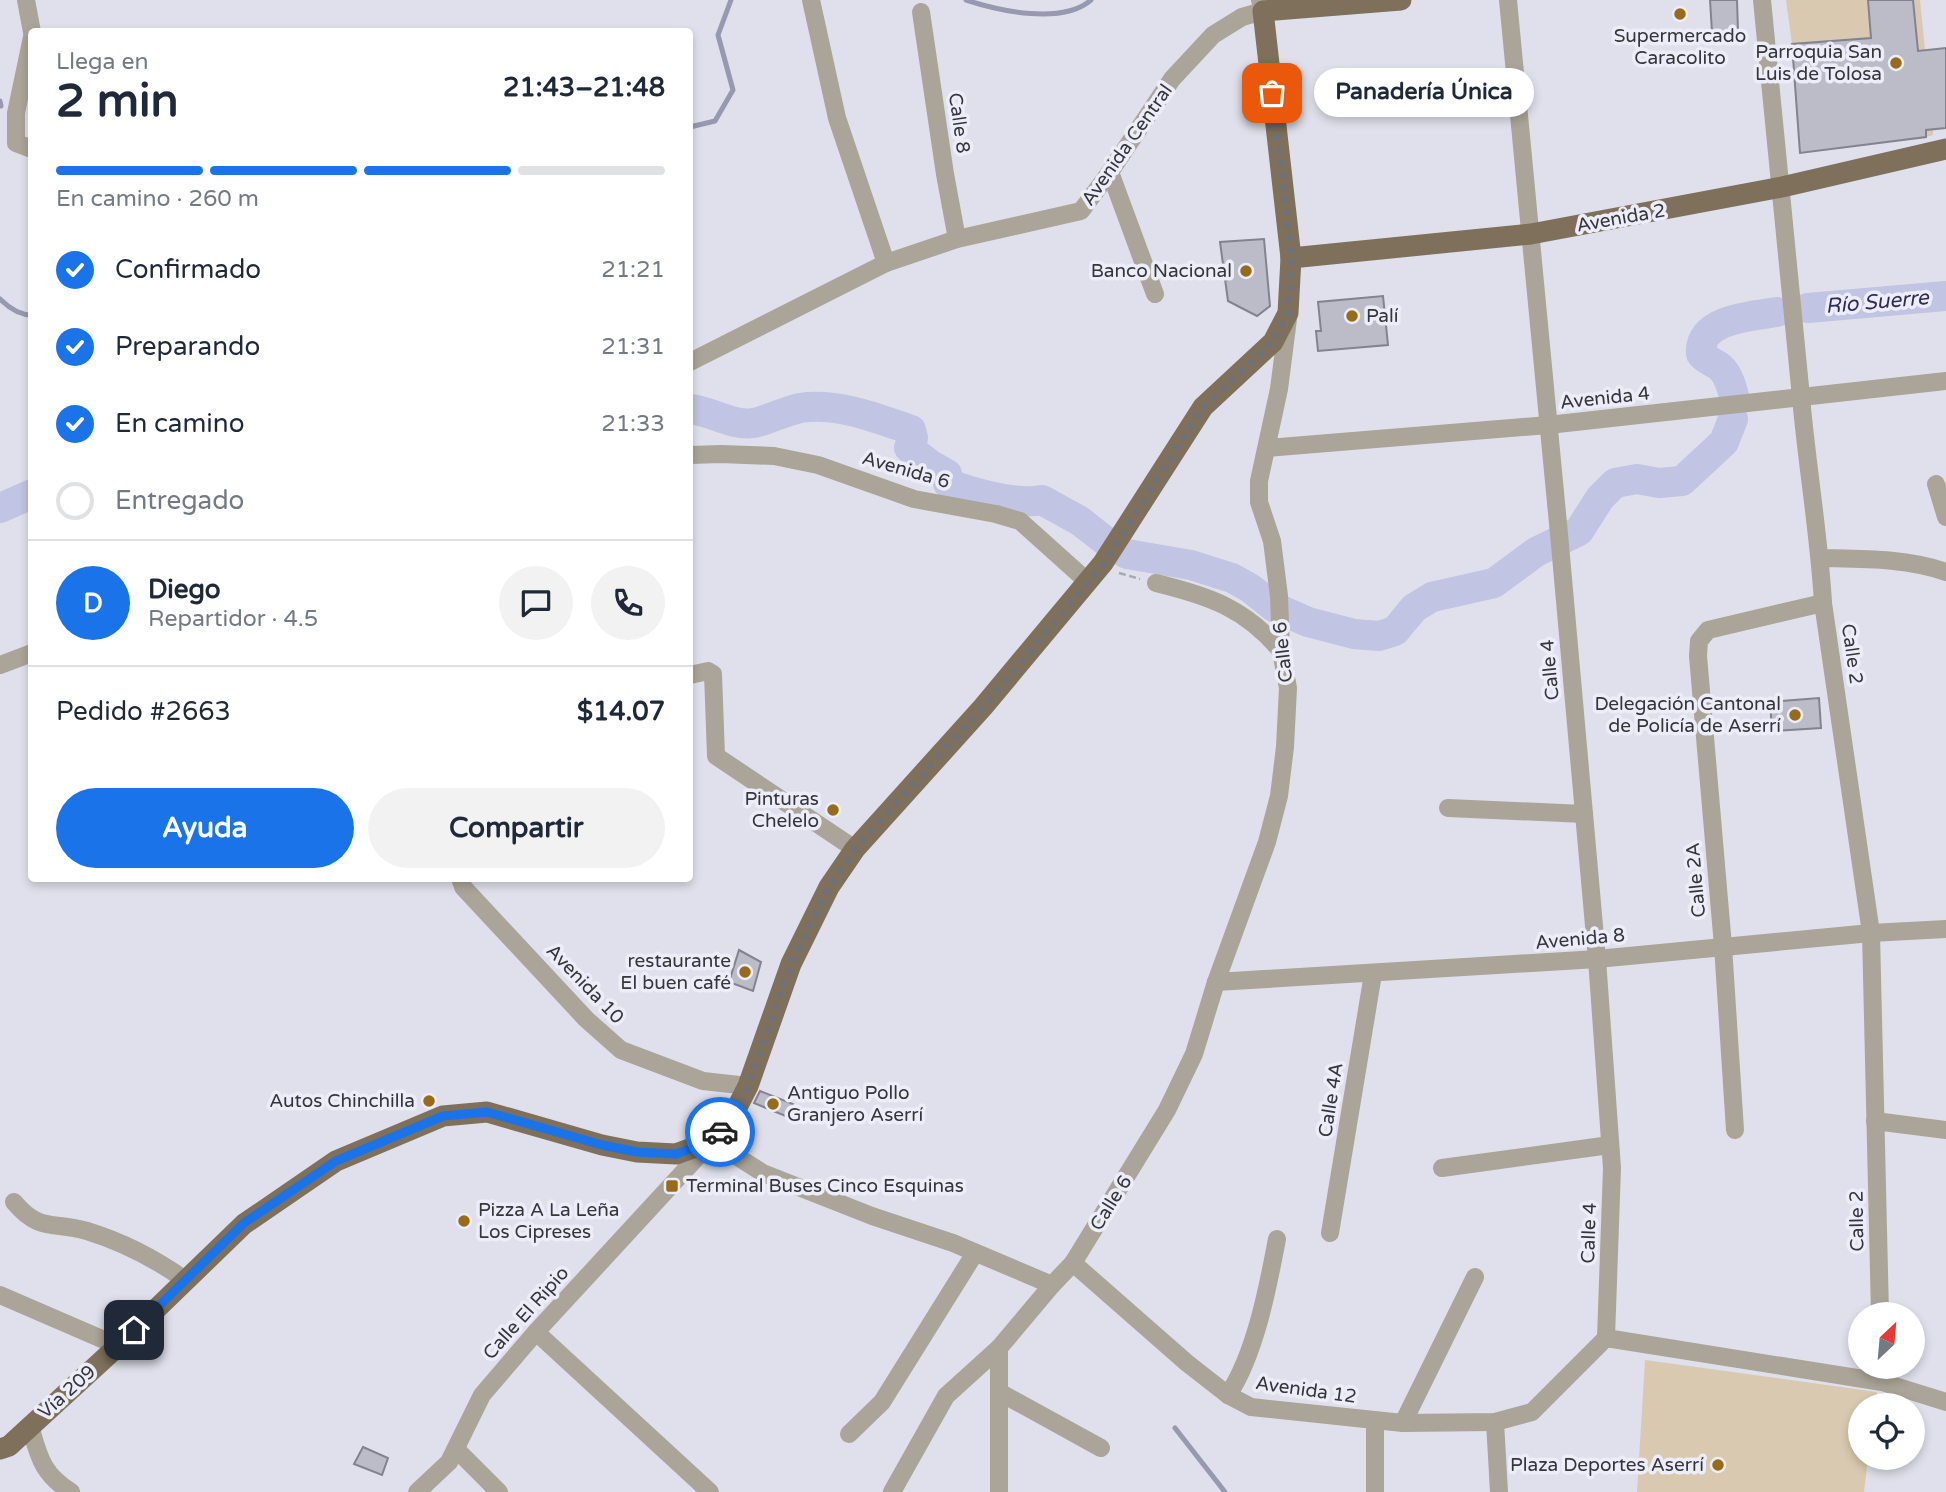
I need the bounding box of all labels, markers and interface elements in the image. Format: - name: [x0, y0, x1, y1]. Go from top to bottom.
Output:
- marker: Supermercado Caracolito: [1672, 6, 1688, 22]
- place label: Supermercado Caracolito: [1614, 25, 1746, 69]
- place label: Parroquia San Luis de Tolosa: [1755, 41, 1882, 85]
- text: Llega en: [56, 48, 148, 76]
- marker: Parroquia San Luis de Tolosa: [1888, 55, 1904, 71]
- pin: [1242, 63, 1302, 123]
- callout: Panadería Única: [1314, 68, 1534, 118]
- text: 21:43–21:48: [503, 72, 665, 103]
- text: 2 min: [56, 74, 179, 129]
- icon: bag: [1253, 74, 1291, 112]
- text: Panadería Única: [1335, 78, 1513, 106]
- street label: Avenida Central: [1077, 80, 1177, 210]
- street label: Calle 8: [944, 91, 974, 155]
- text: En camino · 260 m: [56, 185, 259, 213]
- street label: Avenida 2: [1575, 199, 1667, 237]
- icon: check: [56, 251, 94, 289]
- text: Confirmado: [115, 254, 261, 285]
- text: 21:21: [601, 256, 665, 284]
- place label: Banco Nacional: [1091, 260, 1232, 282]
- marker: Banco Nacional: [1238, 263, 1254, 279]
- water label: Río Suerre: [1824, 285, 1931, 319]
- place label: Palí: [1366, 305, 1399, 327]
- marker: Palí: [1344, 308, 1360, 324]
- icon: check: [56, 328, 94, 366]
- text: Preparando: [115, 331, 260, 362]
- text: 21:31: [601, 333, 665, 361]
- street label: Avenida 4: [1559, 382, 1651, 414]
- icon: check: [56, 405, 94, 443]
- text: En camino: [115, 408, 244, 439]
- text: 21:33: [601, 410, 665, 438]
- street label: Avenida 6: [860, 447, 952, 493]
- text: Entregado: [115, 485, 244, 516]
- button: chat: [499, 566, 573, 640]
- button: phone: [591, 566, 665, 640]
- text: Diego: [148, 574, 221, 605]
- text: D: [83, 588, 103, 619]
- text: Repartidor · 4.5: [148, 605, 318, 633]
- street label: Calle 6: [1269, 620, 1297, 683]
- street label: Calle 2: [1837, 622, 1867, 686]
- street label: Calle 4: [1536, 639, 1564, 701]
- place label: Delegación Cantonal de Policía de Aserrí: [1594, 693, 1781, 737]
- text: Pedido #2663: [56, 696, 231, 727]
- text: $14.07: [577, 696, 665, 727]
- marker: Delegación Cantonal de Policía de Aserrí: [1787, 707, 1803, 723]
- button: Ayuda: [56, 788, 354, 868]
- button: Compartir: [368, 788, 665, 868]
- place label: Pinturas Chelelo: [744, 788, 819, 832]
- marker: Pinturas Chelelo: [825, 802, 841, 818]
- street label: Calle 2A: [1682, 842, 1710, 918]
- street label: Avenida 8: [1534, 924, 1626, 954]
- street label: Avenida 10: [542, 940, 628, 1028]
- place label: restaurante El buen café: [620, 950, 731, 994]
- marker: restaurante El buen café: [737, 964, 753, 980]
- street label: Calle 4A: [1314, 1061, 1348, 1139]
- place label: Antiguo Pollo Granjero Aserrí: [787, 1082, 924, 1126]
- place label: Autos Chinchilla: [269, 1090, 415, 1112]
- marker: Autos Chinchilla: [421, 1093, 437, 1109]
- marker: Antiguo Pollo Granjero Aserrí: [765, 1096, 781, 1112]
- courier: [685, 1097, 755, 1167]
- icon: car: [701, 1113, 739, 1151]
- street label: Calle 6: [1086, 1171, 1137, 1235]
- place label: Terminal Buses Cinco Esquinas: [686, 1175, 964, 1197]
- marker: Terminal Buses Cinco Esquinas: [664, 1178, 680, 1194]
- street label: Calle 2: [1845, 1190, 1869, 1252]
- place label: Pizza A La Leña Los Cipreses: [478, 1199, 620, 1243]
- street label: Calle 4: [1577, 1202, 1601, 1264]
- marker: Pizza A La Leña Los Cipreses: [456, 1213, 472, 1229]
- street label: Calle El Ripio: [479, 1262, 573, 1364]
- pin: [104, 1300, 164, 1360]
- north arrow: [1848, 1302, 1925, 1379]
- map controls: [1848, 1302, 1925, 1470]
- icon: home: [115, 1311, 153, 1349]
- street label: Vía 209: [34, 1361, 100, 1423]
- street label: Avenida 12: [1254, 1372, 1358, 1408]
- button: locate: [1848, 1393, 1925, 1470]
- place label: Plaza Deportes Aserrí: [1510, 1454, 1704, 1476]
- marker: Plaza Deportes Aserrí: [1710, 1457, 1726, 1473]

